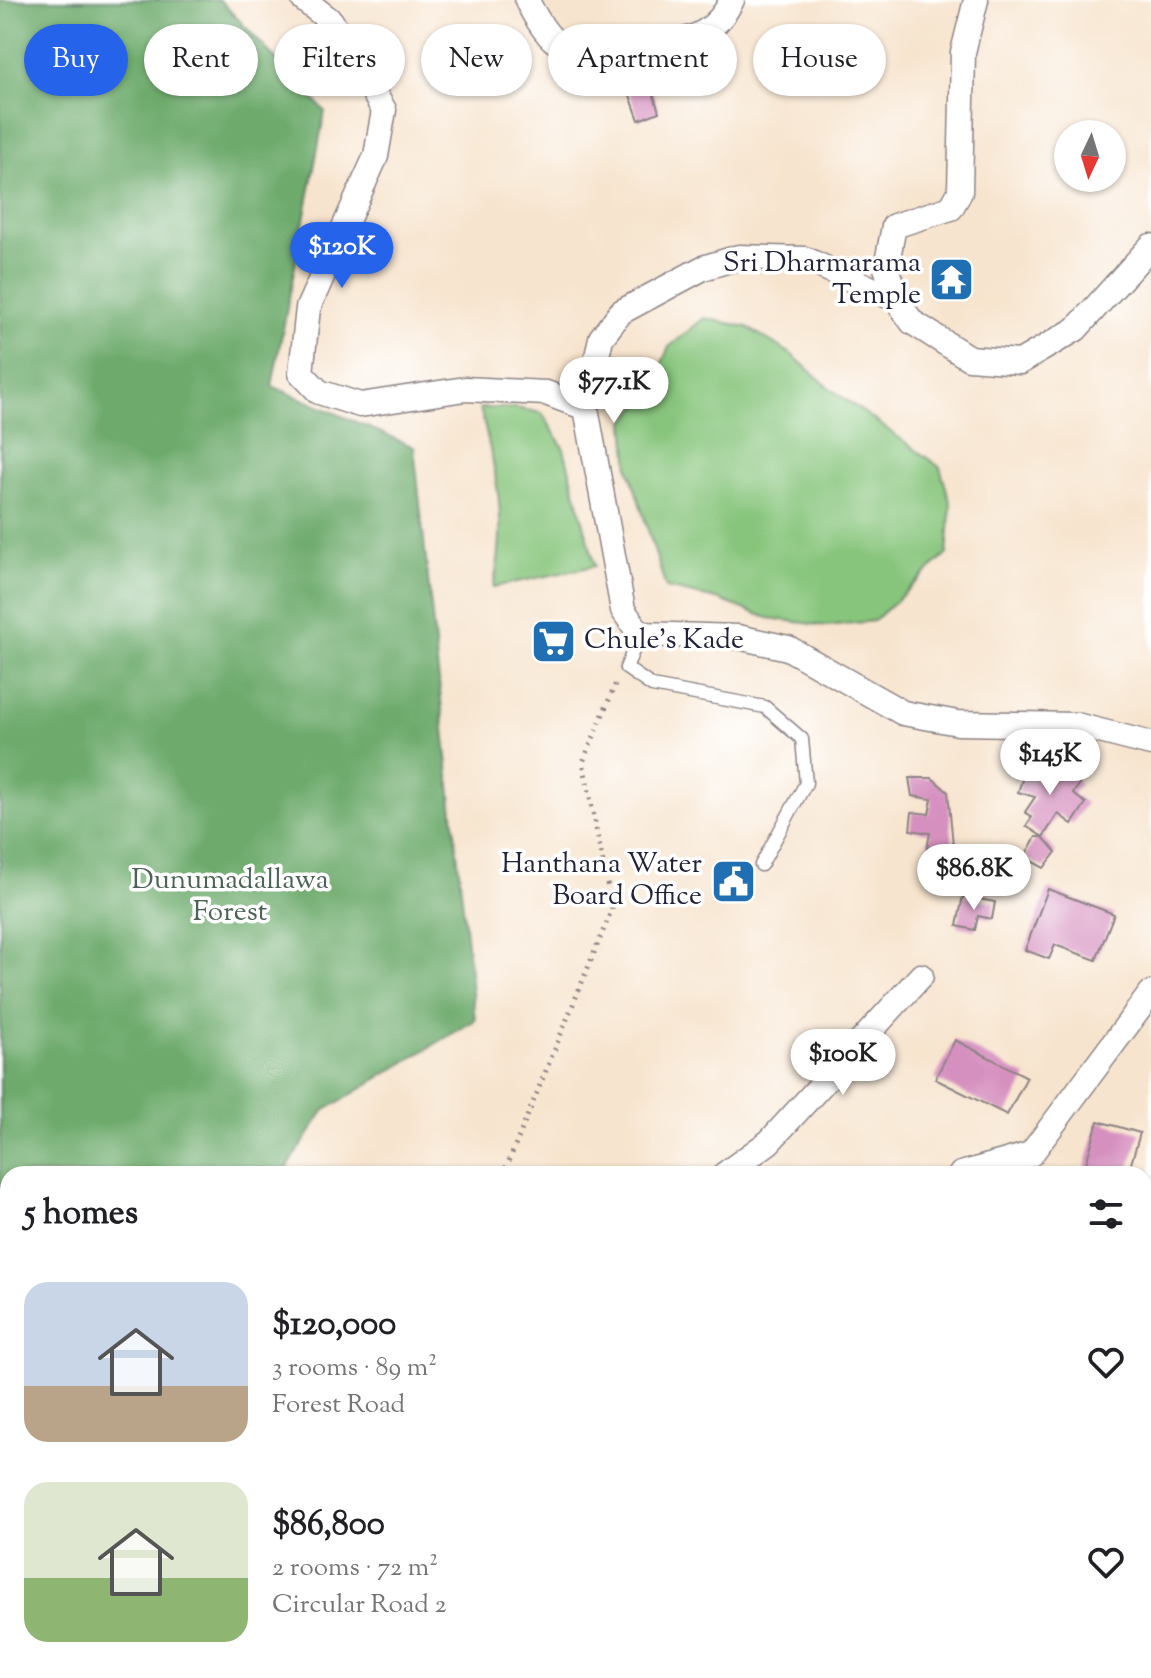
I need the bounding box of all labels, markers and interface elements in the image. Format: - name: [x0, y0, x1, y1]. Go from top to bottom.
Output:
- chip: Buy: [24, 24, 128, 96]
- chip: Rent: [144, 24, 258, 96]
- chip: Filters: [274, 24, 405, 96]
- chip: New: [421, 24, 532, 96]
- chip: Apartment: [548, 24, 737, 96]
- chip: House: [753, 24, 886, 96]
- north arrow: [1054, 120, 1126, 192]
- map controls: [1054, 120, 1126, 192]
- pin: $120K: [286, 222, 398, 290]
- text: $120K: [308, 229, 376, 266]
- place label: Sri Dharmarama Temple: [723, 244, 921, 316]
- temple icon: Sri Dharmarama Temple: [928, 256, 976, 304]
- pin: $77.1K: [549, 357, 679, 425]
- text: $77.1K: [578, 364, 650, 401]
- supermarket icon: Chule's Kade: [529, 617, 577, 665]
- place label: Chule's Kade: [584, 621, 744, 661]
- pin: $145K: [994, 729, 1106, 797]
- text: $145K: [1018, 736, 1082, 773]
- pin: $86.8K: [909, 844, 1039, 912]
- place label: Hanthana Water Board Office: [501, 845, 702, 917]
- text: $86.8K: [935, 851, 1013, 888]
- public building icon: Hanthana Water Board Office: [709, 857, 757, 905]
- park label: Dunumadallawa Forest: [131, 861, 329, 933]
- pin: $100K: [787, 1029, 899, 1097]
- text: $100K: [809, 1036, 877, 1073]
- text: 5 homes: [24, 1190, 138, 1239]
- icon: filters: [1084, 1192, 1128, 1236]
- text: $120,000: [272, 1301, 396, 1350]
- icon: home: [88, 1314, 184, 1410]
- icon: heart: [1084, 1340, 1128, 1384]
- text: 3 rooms · 89 m²: [272, 1350, 437, 1387]
- text: Forest Road: [272, 1387, 405, 1424]
- text: $86,800: [272, 1501, 385, 1550]
- icon: home: [88, 1514, 184, 1610]
- icon: heart: [1084, 1540, 1128, 1584]
- text: 2 rooms · 72 m²: [272, 1550, 438, 1587]
- text: Circular Road 2: [272, 1587, 447, 1624]

